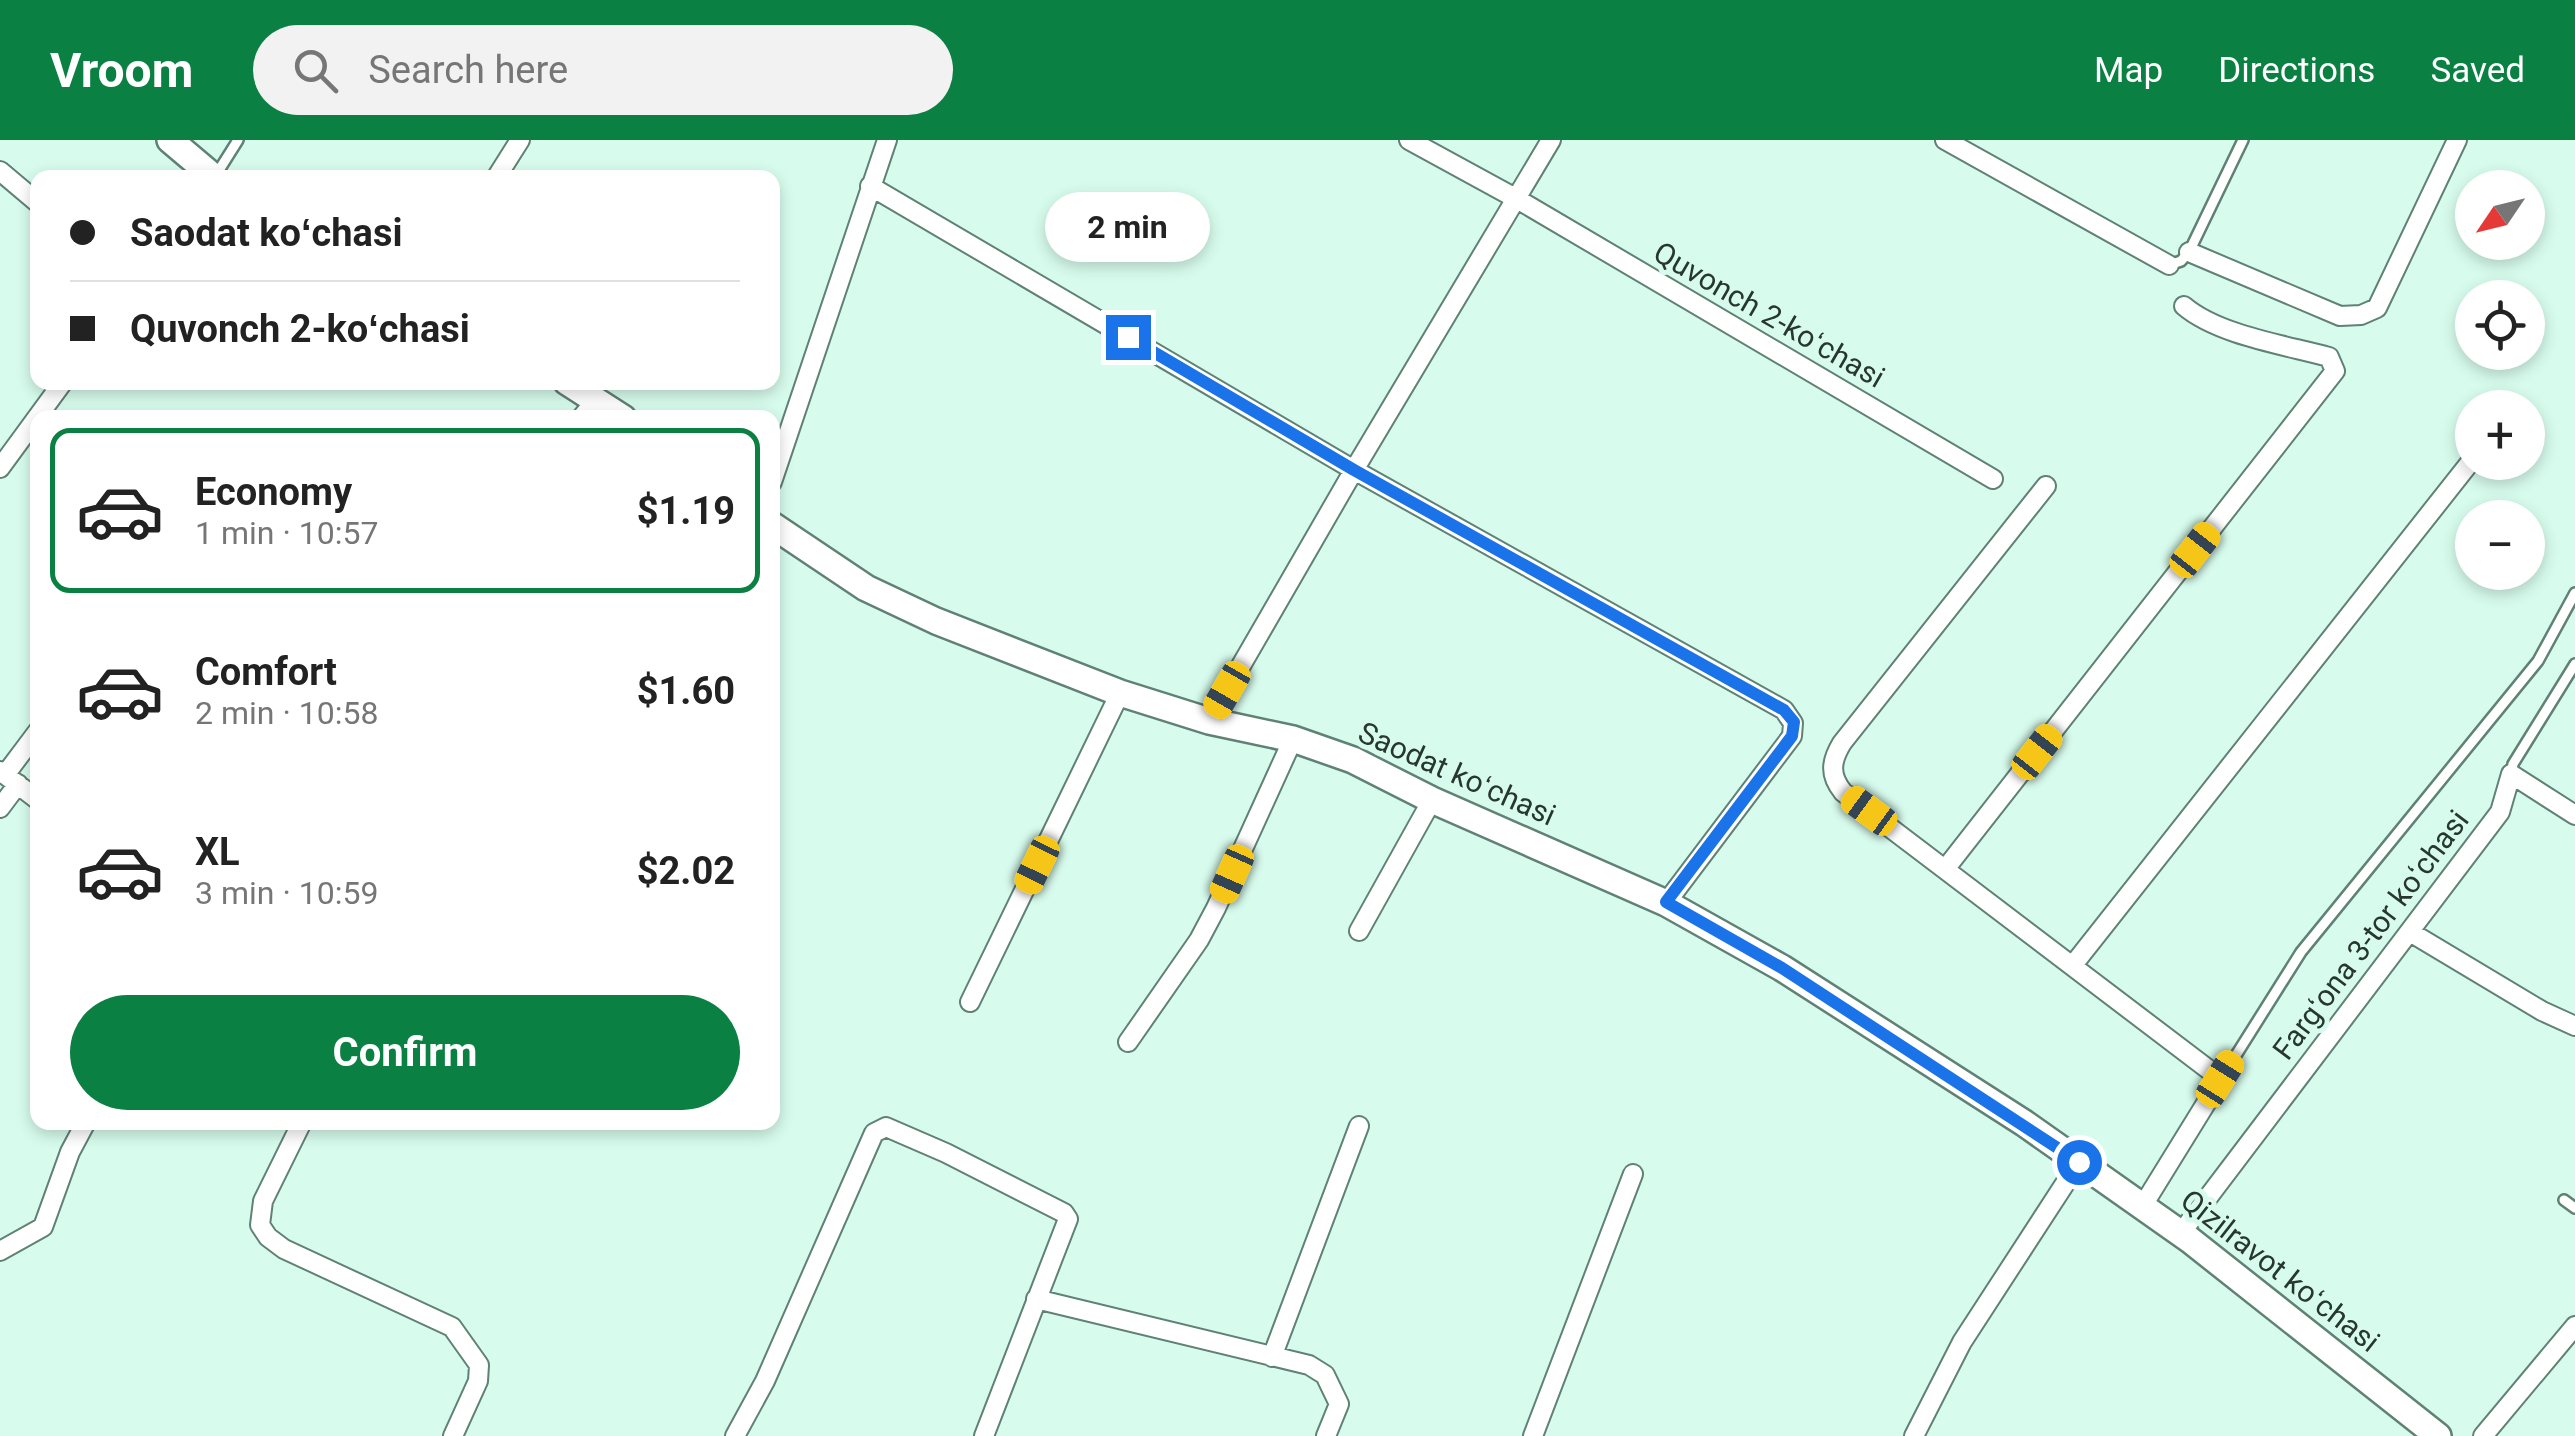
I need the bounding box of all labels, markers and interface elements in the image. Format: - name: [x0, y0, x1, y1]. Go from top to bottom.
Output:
- search box: [253, 25, 953, 115]
- text: Vroom: [50, 42, 193, 99]
- icon: search: [288, 43, 343, 98]
- text: Search here: [368, 48, 568, 92]
- text: Map: [2094, 50, 2163, 91]
- text: Directions: [2218, 50, 2375, 91]
- text: Saved: [2430, 50, 2525, 91]
- north arrow: [2455, 170, 2545, 260]
- map controls: [2455, 170, 2545, 590]
- callout: 2 min: [1046, 192, 1210, 262]
- text: 2 min: [1087, 208, 1168, 246]
- text: Saodat koʻchasi: [130, 211, 403, 255]
- street label: Quvonch 2-koʻchasi: [1648, 234, 1891, 395]
- button: locate: [2455, 280, 2545, 370]
- text: Quvonch 2-koʻchasi: [130, 307, 470, 351]
- route end: [1106, 315, 1151, 360]
- button: +: [2455, 390, 2545, 480]
- icon: car: [75, 466, 165, 556]
- text: Economy: [195, 470, 352, 514]
- text: $1.19: [637, 489, 735, 533]
- button: −: [2455, 500, 2545, 590]
- text: 1 min · 10:57: [195, 514, 378, 552]
- car: [2165, 517, 2225, 583]
- icon: car: [75, 646, 165, 736]
- text: Comfort: [195, 650, 337, 694]
- car: [1199, 657, 1255, 723]
- text: $1.60: [637, 669, 735, 713]
- text: 2 min · 10:58: [195, 694, 378, 732]
- street label: Saodat koʻchasi: [1353, 714, 1561, 833]
- car: [2007, 719, 2067, 785]
- car: [1836, 781, 1902, 841]
- street label: Fargʻona 3-tor koʻchasi: [2265, 803, 2476, 1066]
- icon: car: [75, 826, 165, 916]
- text: XL: [195, 830, 240, 874]
- car: [1010, 831, 1064, 899]
- car: [1206, 840, 1258, 908]
- text: $2.02: [637, 849, 735, 893]
- text: 3 min · 10:59: [195, 874, 378, 912]
- button: Confirm: [70, 995, 740, 1110]
- car: [2191, 1046, 2249, 1112]
- route start: [2057, 1140, 2102, 1185]
- street label: Qizilravot koʻchasi: [2174, 1182, 2386, 1359]

